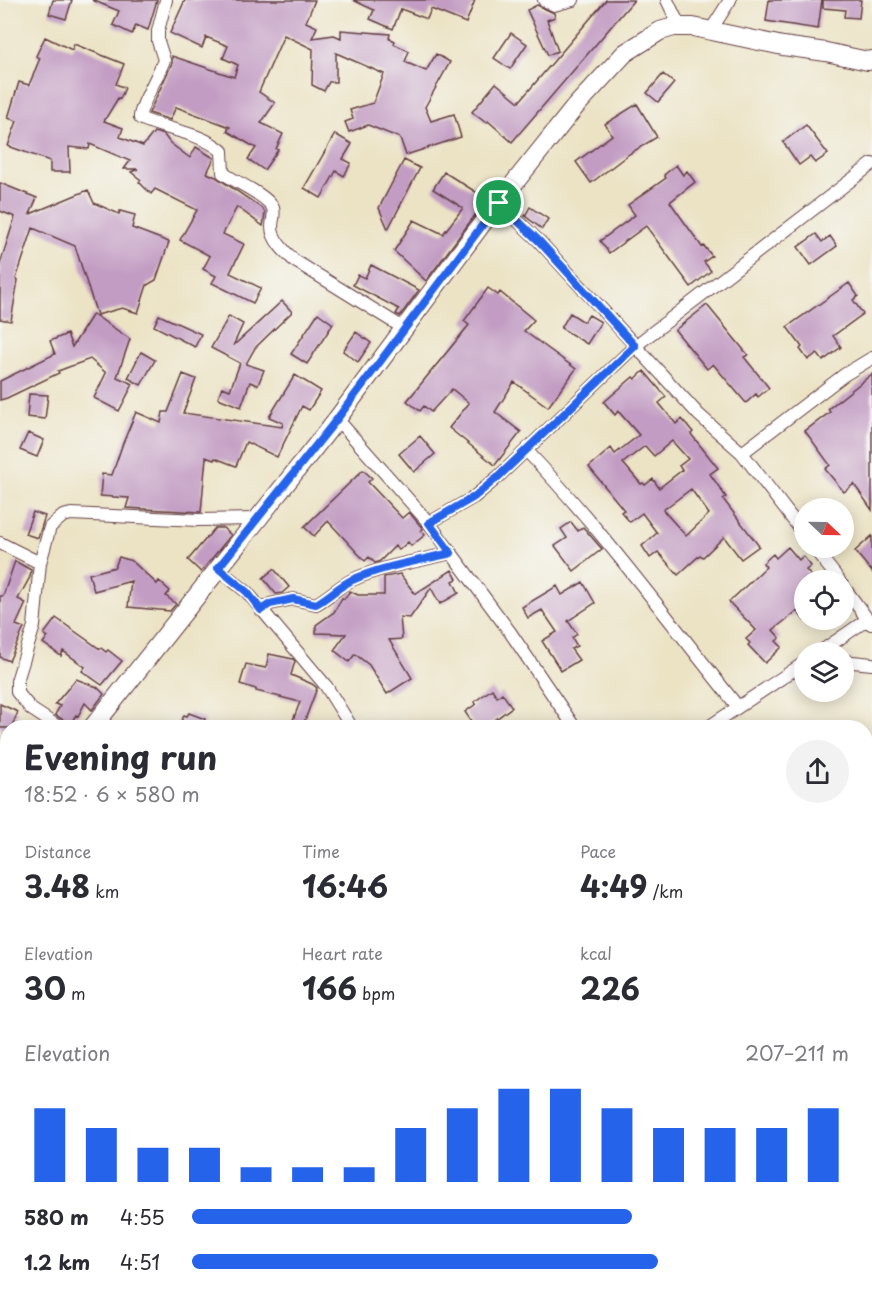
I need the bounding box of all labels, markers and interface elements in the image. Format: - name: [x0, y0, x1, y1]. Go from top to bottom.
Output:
- pin: [473, 177, 524, 228]
- icon: arrive: [482, 186, 515, 219]
- north arrow: [794, 498, 854, 558]
- map controls: [794, 498, 854, 702]
- button: locate: [794, 570, 854, 630]
- button: layers: [794, 642, 854, 702]
- text: Evening run: [24, 731, 217, 781]
- button: share: [786, 740, 849, 803]
- text: 18:52 · 6 × 580 m: [24, 779, 200, 809]
- text: Distance: [24, 839, 91, 863]
- text: Time: [302, 839, 340, 863]
- text: Pace: [580, 839, 616, 863]
- text: 3.48: [24, 863, 90, 908]
- text: 16:46: [302, 863, 388, 908]
- text: 4:49: [580, 863, 647, 908]
- text: km: [90, 879, 119, 903]
- text: /km: [647, 879, 683, 903]
- text: Elevation: [24, 941, 93, 965]
- text: Heart rate: [302, 941, 383, 965]
- text: kcal: [580, 941, 612, 965]
- text: 30: [24, 965, 66, 1010]
- text: 166: [302, 965, 357, 1010]
- text: 226: [580, 965, 640, 1010]
- text: m: [66, 981, 86, 1005]
- text: bpm: [357, 981, 395, 1005]
- text: Elevation: [24, 1038, 110, 1068]
- text: 207–211 m: [745, 1038, 849, 1068]
- text: 580 m: [24, 1202, 89, 1232]
- text: 4:55: [120, 1202, 165, 1232]
- text: 1.2 km: [24, 1247, 90, 1277]
- text: 4:51: [120, 1247, 160, 1277]

